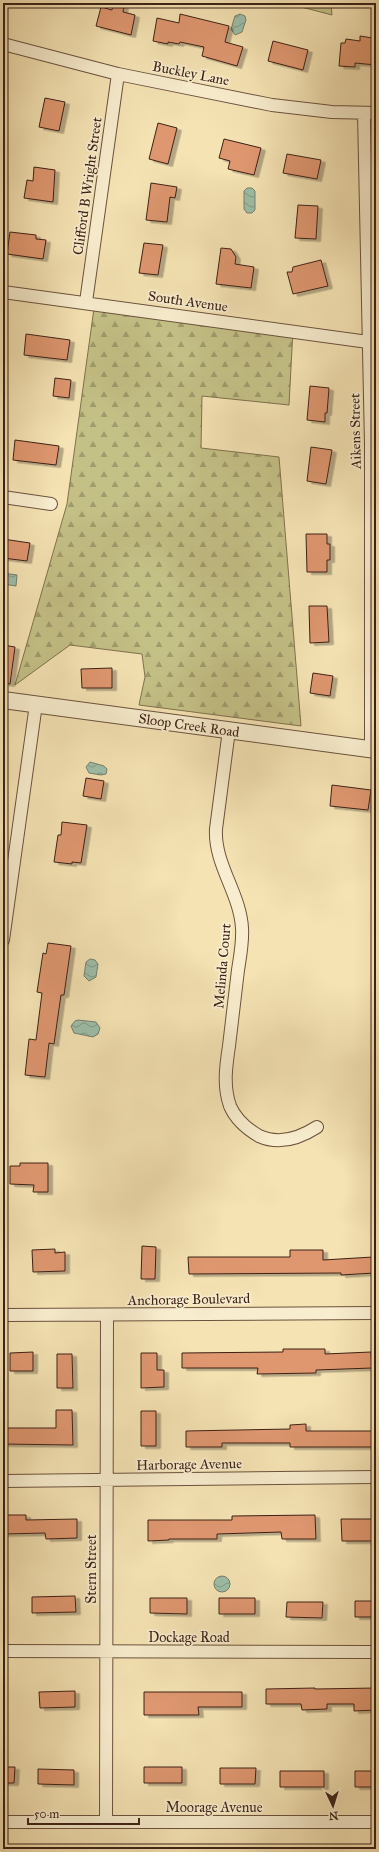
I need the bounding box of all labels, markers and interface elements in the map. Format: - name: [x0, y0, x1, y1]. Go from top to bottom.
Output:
- street label: Buckley Lane: [151, 58, 231, 89]
- street label: Clifford B Wright Street: [69, 116, 106, 256]
- street label: South Avenue: [147, 287, 229, 316]
- street label: Aikens Street: [346, 393, 365, 470]
- street label: Sloop Creek Road: [137, 710, 241, 741]
- street label: Melinda Court: [210, 923, 235, 1009]
- street label: Anchorage Boulevard: [127, 1290, 250, 1309]
- street label: Harborage Avenue: [136, 1455, 242, 1474]
- street label: Stern Street: [83, 1534, 100, 1604]
- street label: Dockage Road: [148, 1629, 230, 1646]
- north arrow: [313, 1786, 353, 1826]
- street label: Moorage Avenue: [165, 1799, 263, 1816]
- scale bar: [28, 1800, 139, 1826]
- text: 50 m: [34, 1807, 59, 1821]
- text: N: [328, 1809, 339, 1822]

